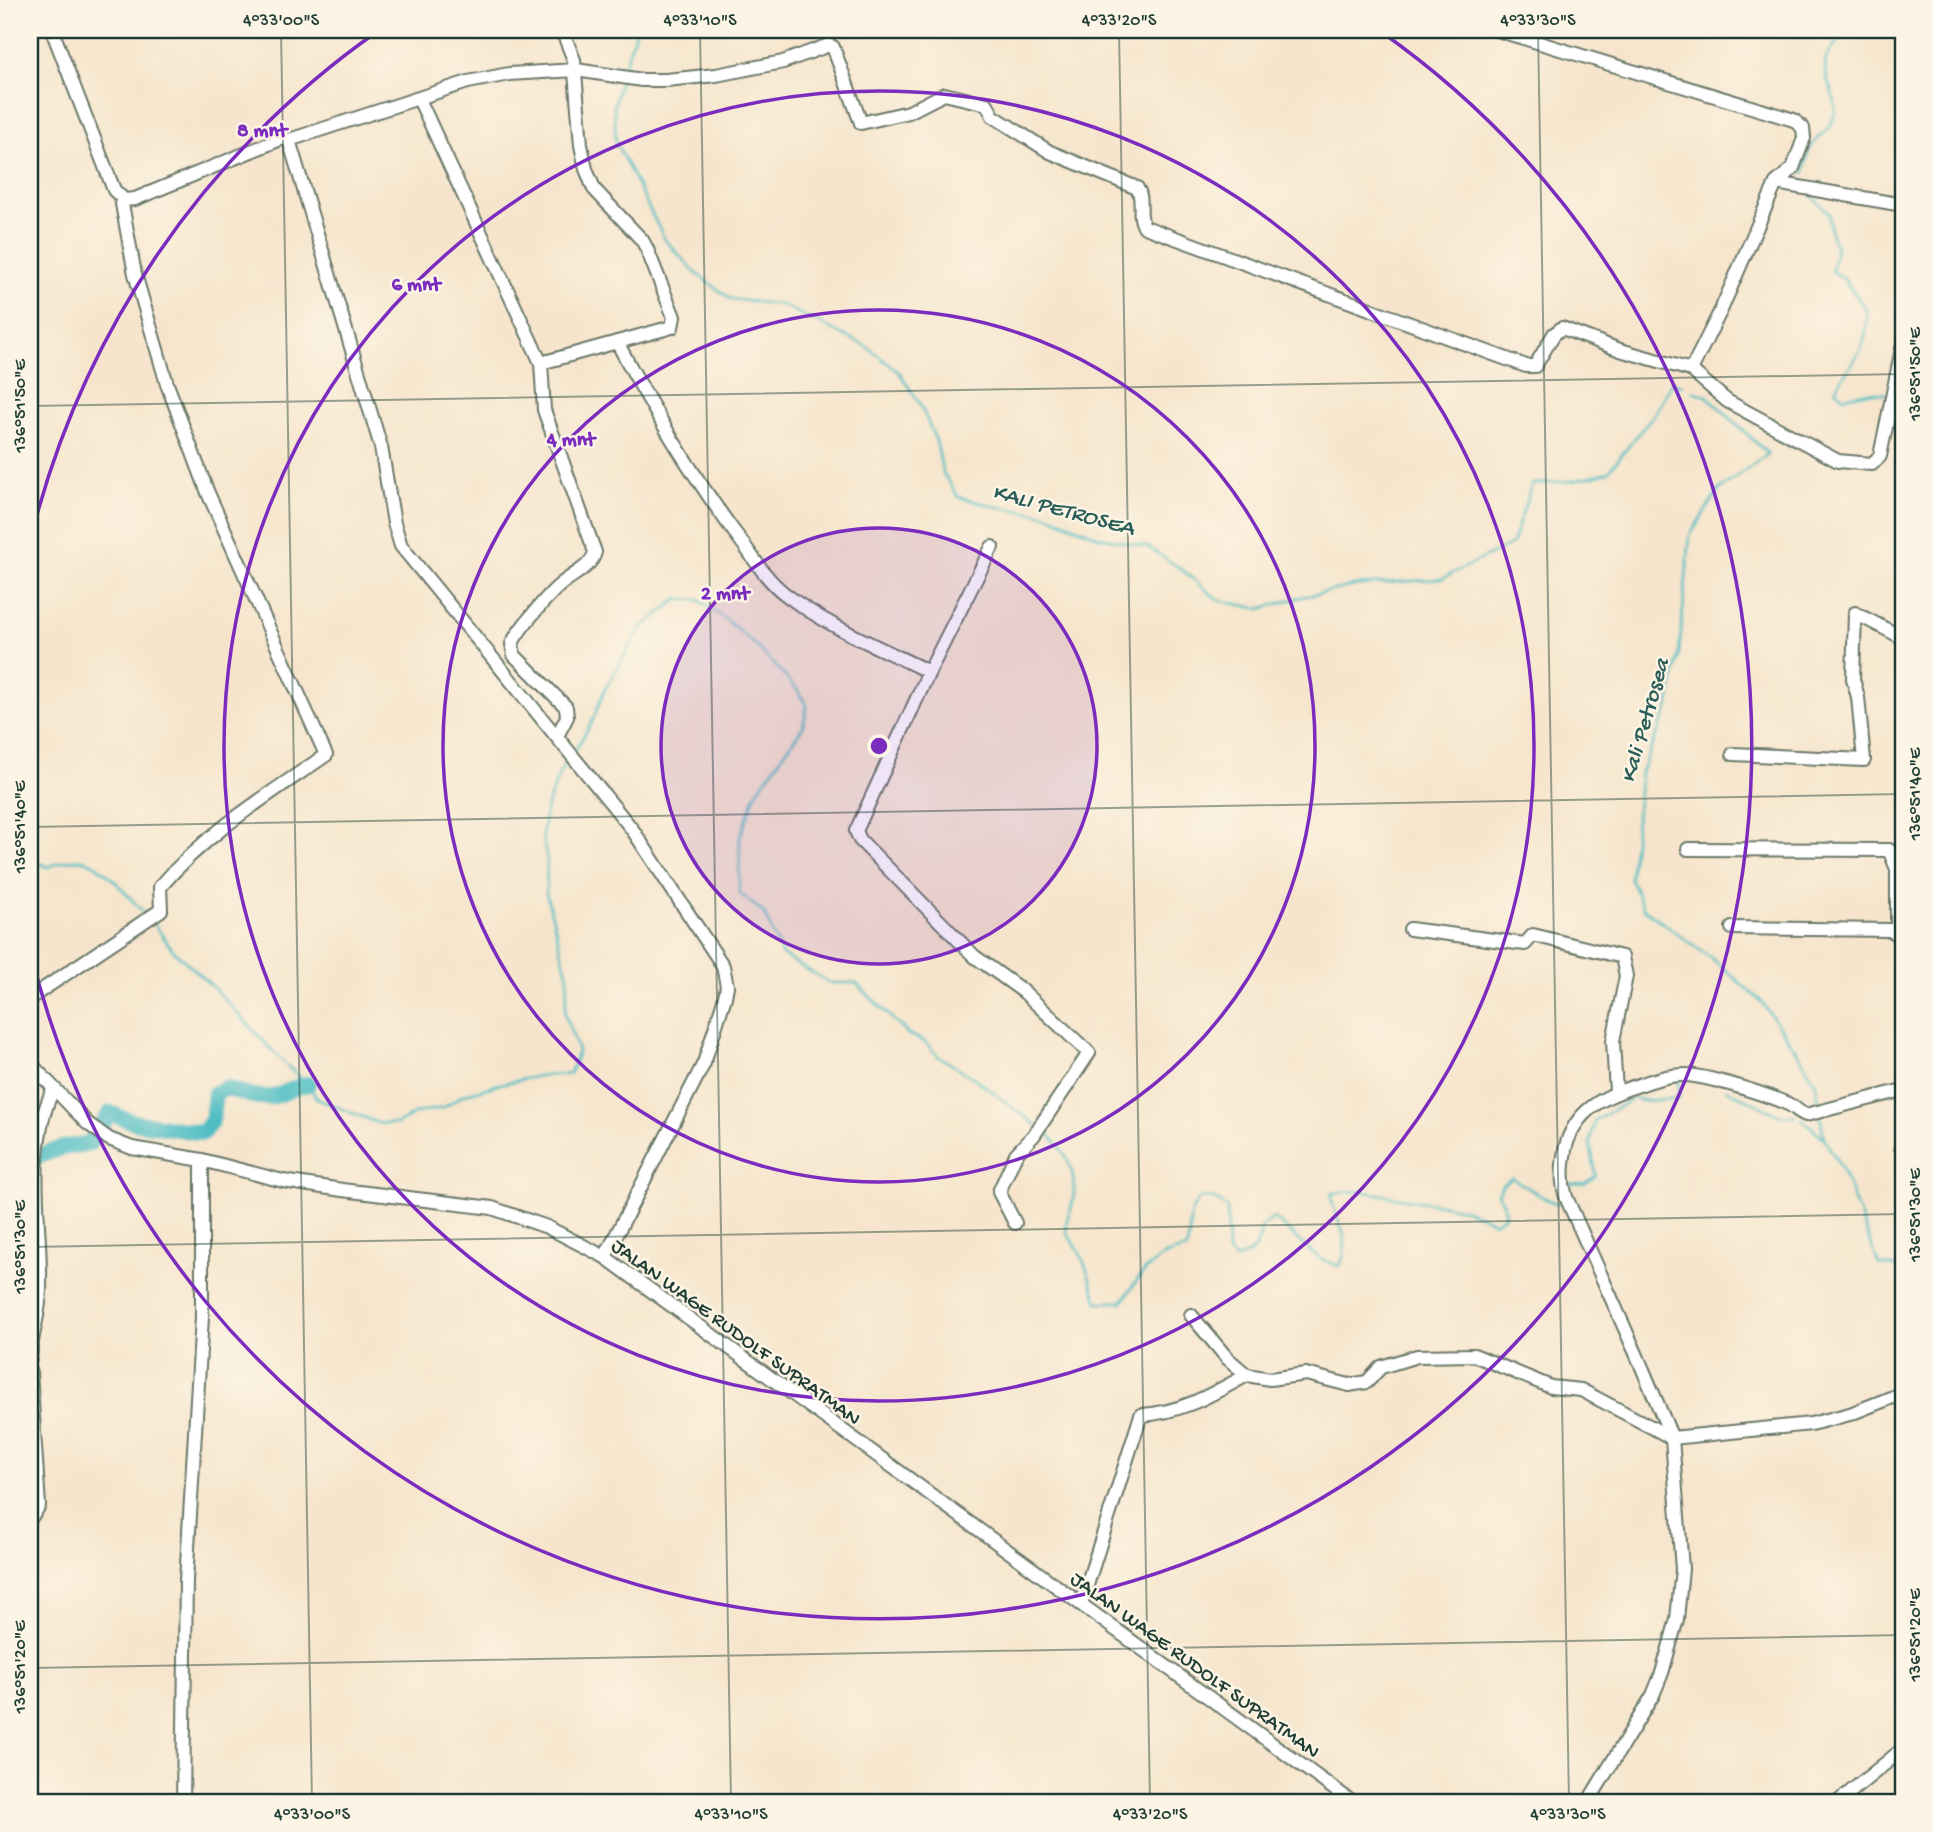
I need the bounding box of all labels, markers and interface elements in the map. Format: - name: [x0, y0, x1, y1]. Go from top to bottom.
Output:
- text: 4°33'00"S: [243, 11, 320, 32]
- text: 4°33'10"S: [663, 11, 737, 32]
- text: 4°33'20"S: [1082, 11, 1157, 32]
- text: 4°33'30"S: [1500, 11, 1576, 32]
- text: 8 mnt: [237, 120, 289, 145]
- text: 6 mnt: [391, 274, 443, 299]
- text: 136°51'50"E: [1906, 326, 1927, 422]
- text: 136°51'50"E: [11, 358, 32, 454]
- text: 4 mnt: [546, 429, 598, 454]
- water label: KALI PETROSEA: [989, 479, 1138, 544]
- text: 2 mnt: [701, 583, 752, 608]
- water label: Kali Petrosea: [1616, 655, 1677, 786]
- centre of rings: [867, 734, 891, 758]
- text: 136°51'40"E: [1906, 747, 1927, 841]
- text: 136°51'40"E: [11, 780, 32, 874]
- text: 136°51'30"E: [1906, 1168, 1927, 1263]
- text: 136°51'30"E: [11, 1200, 32, 1295]
- street label: JALAN WAGE RUDOLF SUPRATMAN: [605, 1235, 865, 1433]
- street label: JALAN WAGE RUDOLF SUPRATMAN: [1064, 1568, 1324, 1766]
- text: 136°51'20"E: [1906, 1588, 1927, 1682]
- text: 136°51'20"E: [11, 1620, 32, 1714]
- text: 4°33'00"S: [274, 1805, 351, 1826]
- text: 4°33'10"S: [694, 1805, 768, 1826]
- text: 4°33'20"S: [1113, 1805, 1188, 1826]
- text: 4°33'30"S: [1530, 1805, 1606, 1826]

